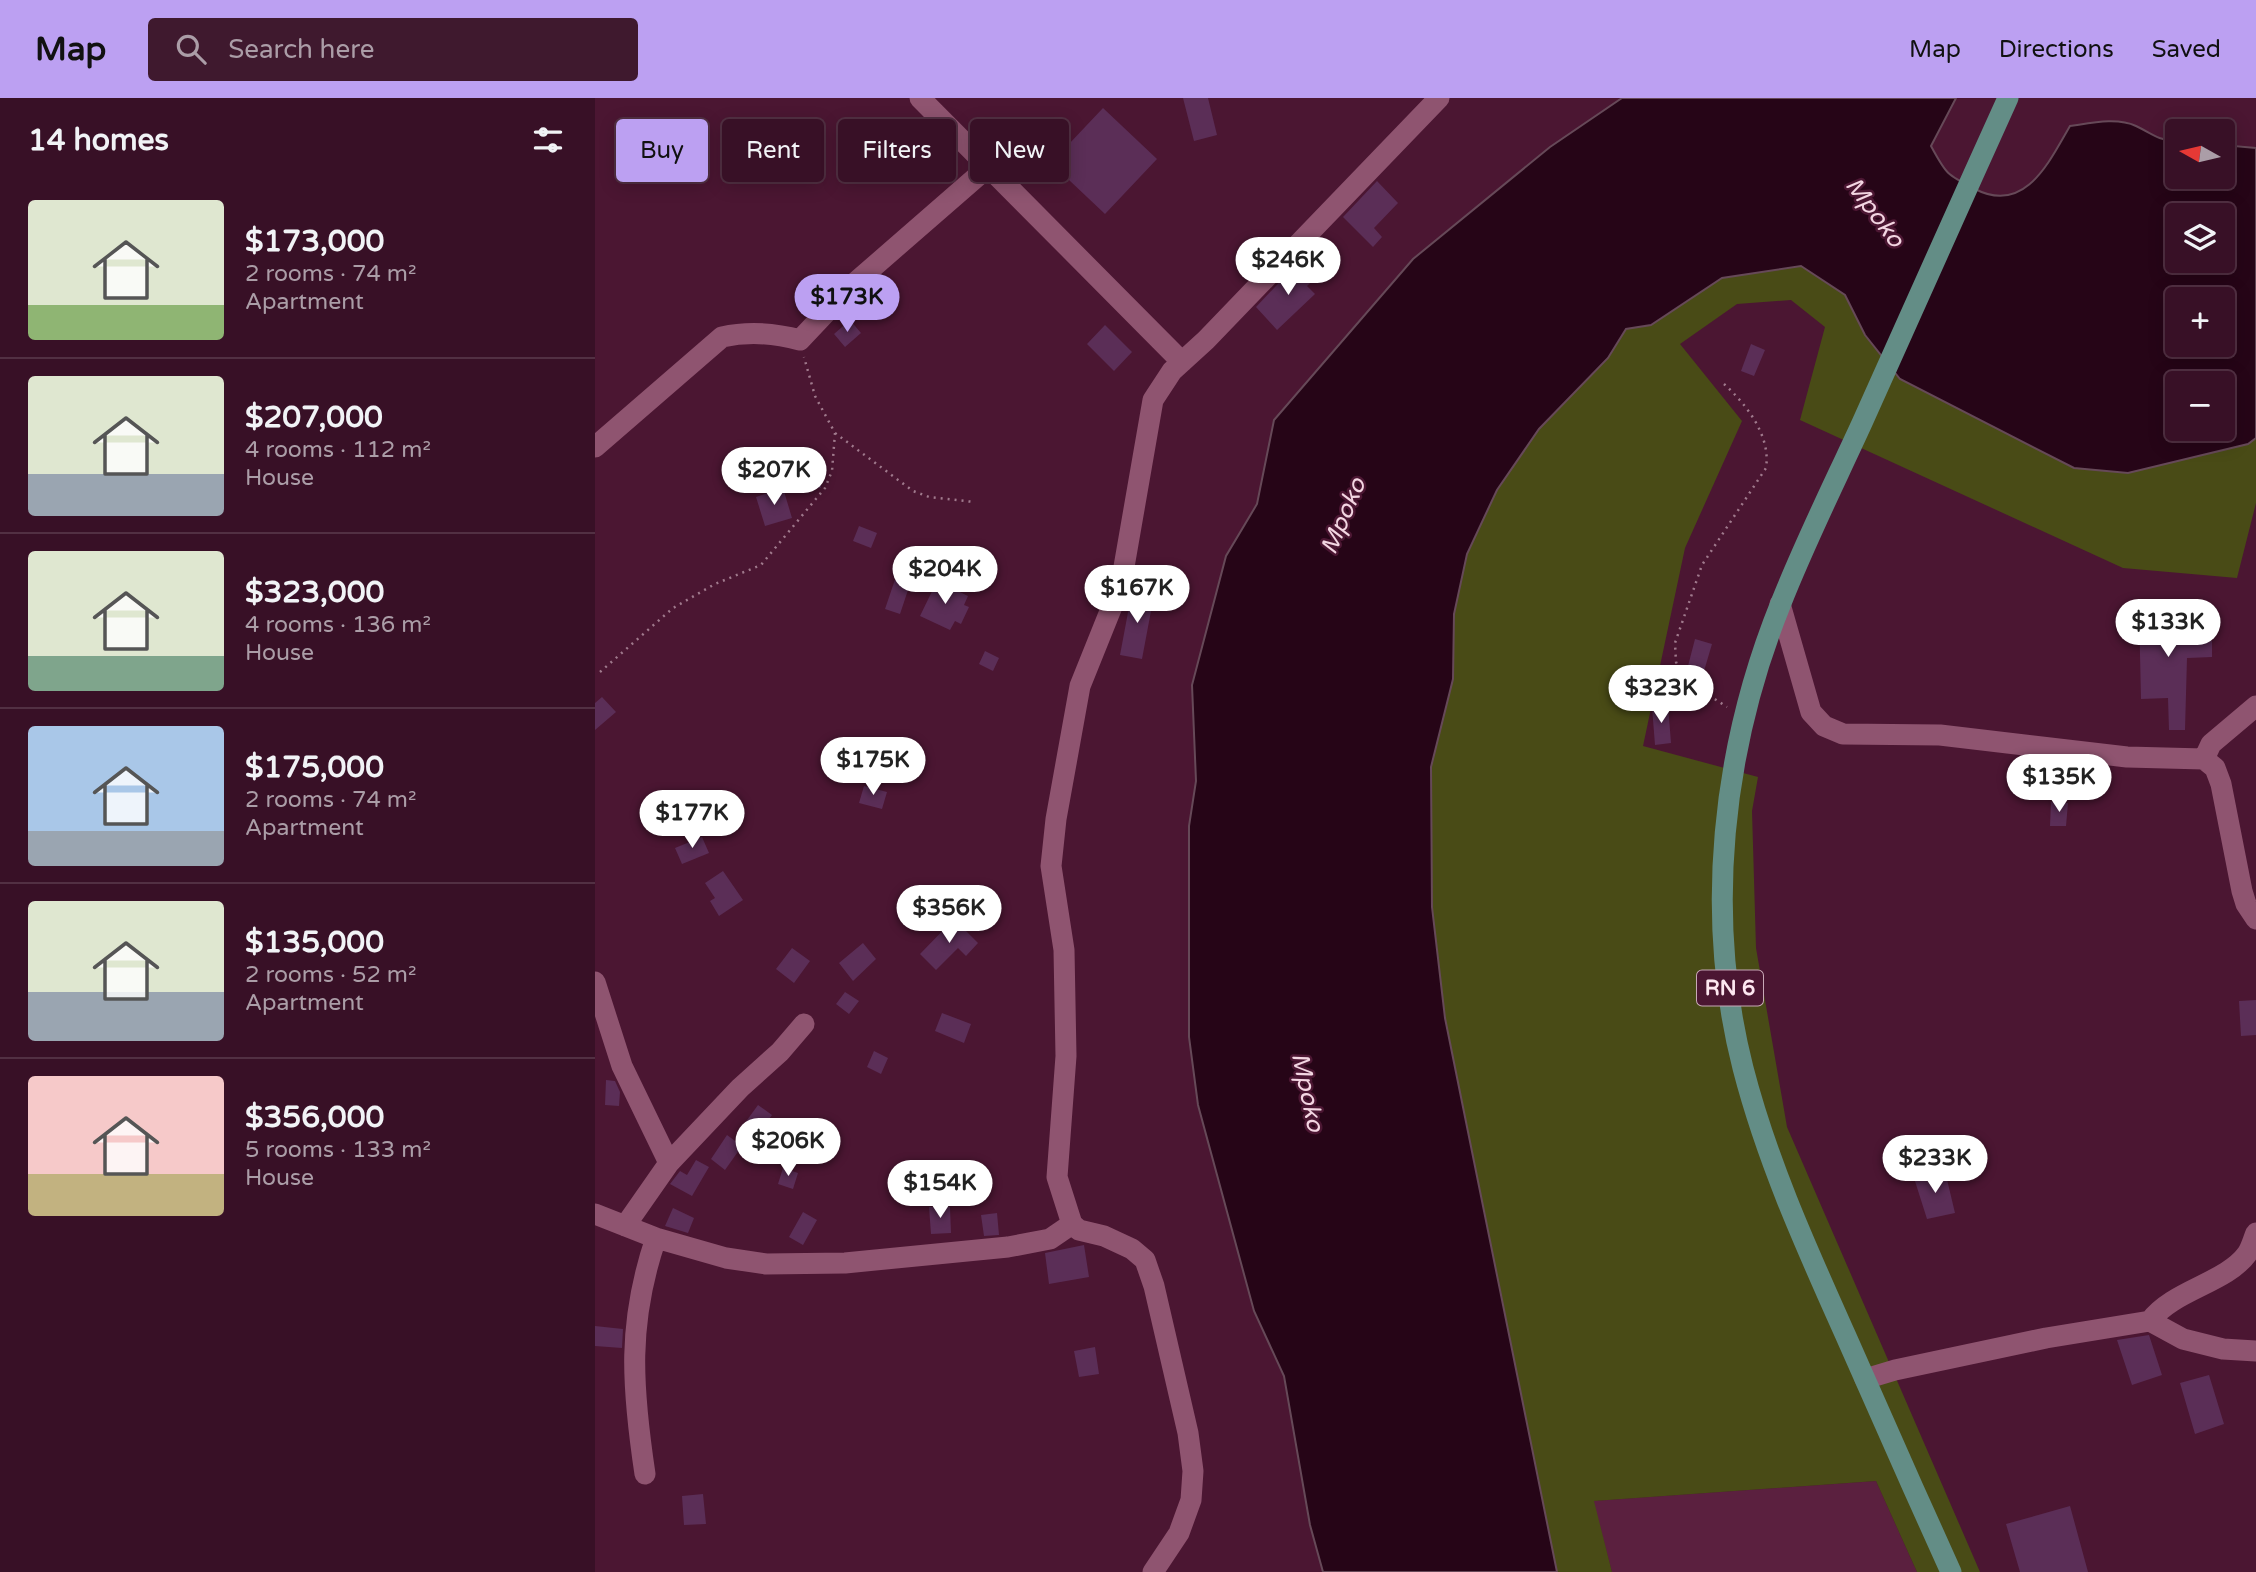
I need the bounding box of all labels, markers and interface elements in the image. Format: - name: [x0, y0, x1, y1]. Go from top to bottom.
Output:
- search box: [148, 18, 638, 81]
- text: Map: [35, 30, 106, 69]
- icon: search: [172, 30, 210, 68]
- text: Search here: [228, 34, 374, 65]
- text: Map: [1909, 35, 1961, 64]
- text: Directions: [1999, 35, 2114, 64]
- text: Saved: [2152, 35, 2221, 64]
- chip: Buy: [616, 119, 708, 182]
- chip: Rent: [722, 119, 824, 182]
- chip: Filters: [838, 119, 956, 182]
- chip: New: [970, 119, 1069, 182]
- north arrow: [2165, 119, 2235, 189]
- map controls: [2165, 119, 2235, 441]
- icon: filters: [529, 121, 567, 159]
- text: 14 homes: [28, 122, 169, 159]
- water label: Mpoko: [1839, 172, 1911, 254]
- button: layers: [2165, 203, 2235, 273]
- text: $173,000: [245, 223, 384, 260]
- icon: home: [84, 228, 168, 312]
- pin: $246K: [1239, 238, 1337, 297]
- text: $246K: [1252, 246, 1324, 274]
- text: 2 rooms · 74 m²: [245, 260, 416, 288]
- pin: $173K: [798, 274, 896, 334]
- text: $173K: [811, 283, 883, 311]
- button: +: [2165, 287, 2235, 357]
- text: Apartment: [245, 288, 364, 316]
- button: −: [2165, 371, 2235, 441]
- text: $207,000: [245, 399, 383, 436]
- icon: home: [84, 404, 168, 488]
- text: 4 rooms · 112 m²: [245, 436, 431, 464]
- pin: $207K: [725, 448, 823, 507]
- text: $207K: [738, 456, 810, 484]
- text: House: [245, 464, 314, 492]
- water label: Mpoko: [1314, 472, 1373, 559]
- pin: $204K: [896, 546, 994, 606]
- text: $204K: [909, 555, 981, 583]
- pin: $167K: [1088, 566, 1186, 625]
- text: $323,000: [245, 574, 384, 611]
- text: $167K: [1101, 574, 1173, 602]
- icon: home: [84, 579, 168, 663]
- pin: $133K: [2119, 600, 2217, 659]
- text: $133K: [2132, 608, 2204, 636]
- text: 4 rooms · 136 m²: [245, 611, 431, 639]
- text: House: [245, 639, 314, 667]
- pin: $323K: [1612, 666, 1710, 725]
- text: $323K: [1625, 674, 1697, 702]
- pin: $175K: [824, 738, 922, 797]
- text: $175K: [837, 746, 909, 774]
- text: $175,000: [245, 749, 384, 786]
- icon: home: [84, 754, 168, 838]
- pin: $135K: [2010, 754, 2108, 814]
- text: $135K: [2023, 763, 2095, 791]
- text: 2 rooms · 74 m²: [245, 786, 416, 814]
- pin: $177K: [643, 790, 741, 850]
- text: $177K: [656, 799, 728, 827]
- text: Apartment: [245, 814, 364, 842]
- pin: $356K: [900, 886, 998, 945]
- text: $356K: [913, 894, 985, 922]
- text: $135,000: [245, 924, 384, 961]
- icon: home: [84, 929, 168, 1013]
- text: 2 rooms · 52 m²: [245, 961, 416, 989]
- road number: RN 6: [1697, 970, 1763, 1006]
- text: Apartment: [245, 989, 364, 1017]
- water label: Mpoko: [1285, 1050, 1330, 1136]
- text: $356,000: [245, 1099, 384, 1136]
- icon: home: [84, 1104, 168, 1188]
- pin: $206K: [739, 1118, 837, 1178]
- text: $206K: [752, 1127, 824, 1155]
- text: 5 rooms · 133 m²: [245, 1136, 431, 1164]
- pin: $233K: [1886, 1136, 1984, 1195]
- text: $233K: [1899, 1144, 1971, 1172]
- pin: $154K: [891, 1160, 989, 1220]
- text: House: [245, 1164, 314, 1192]
- text: $154K: [904, 1169, 976, 1197]

